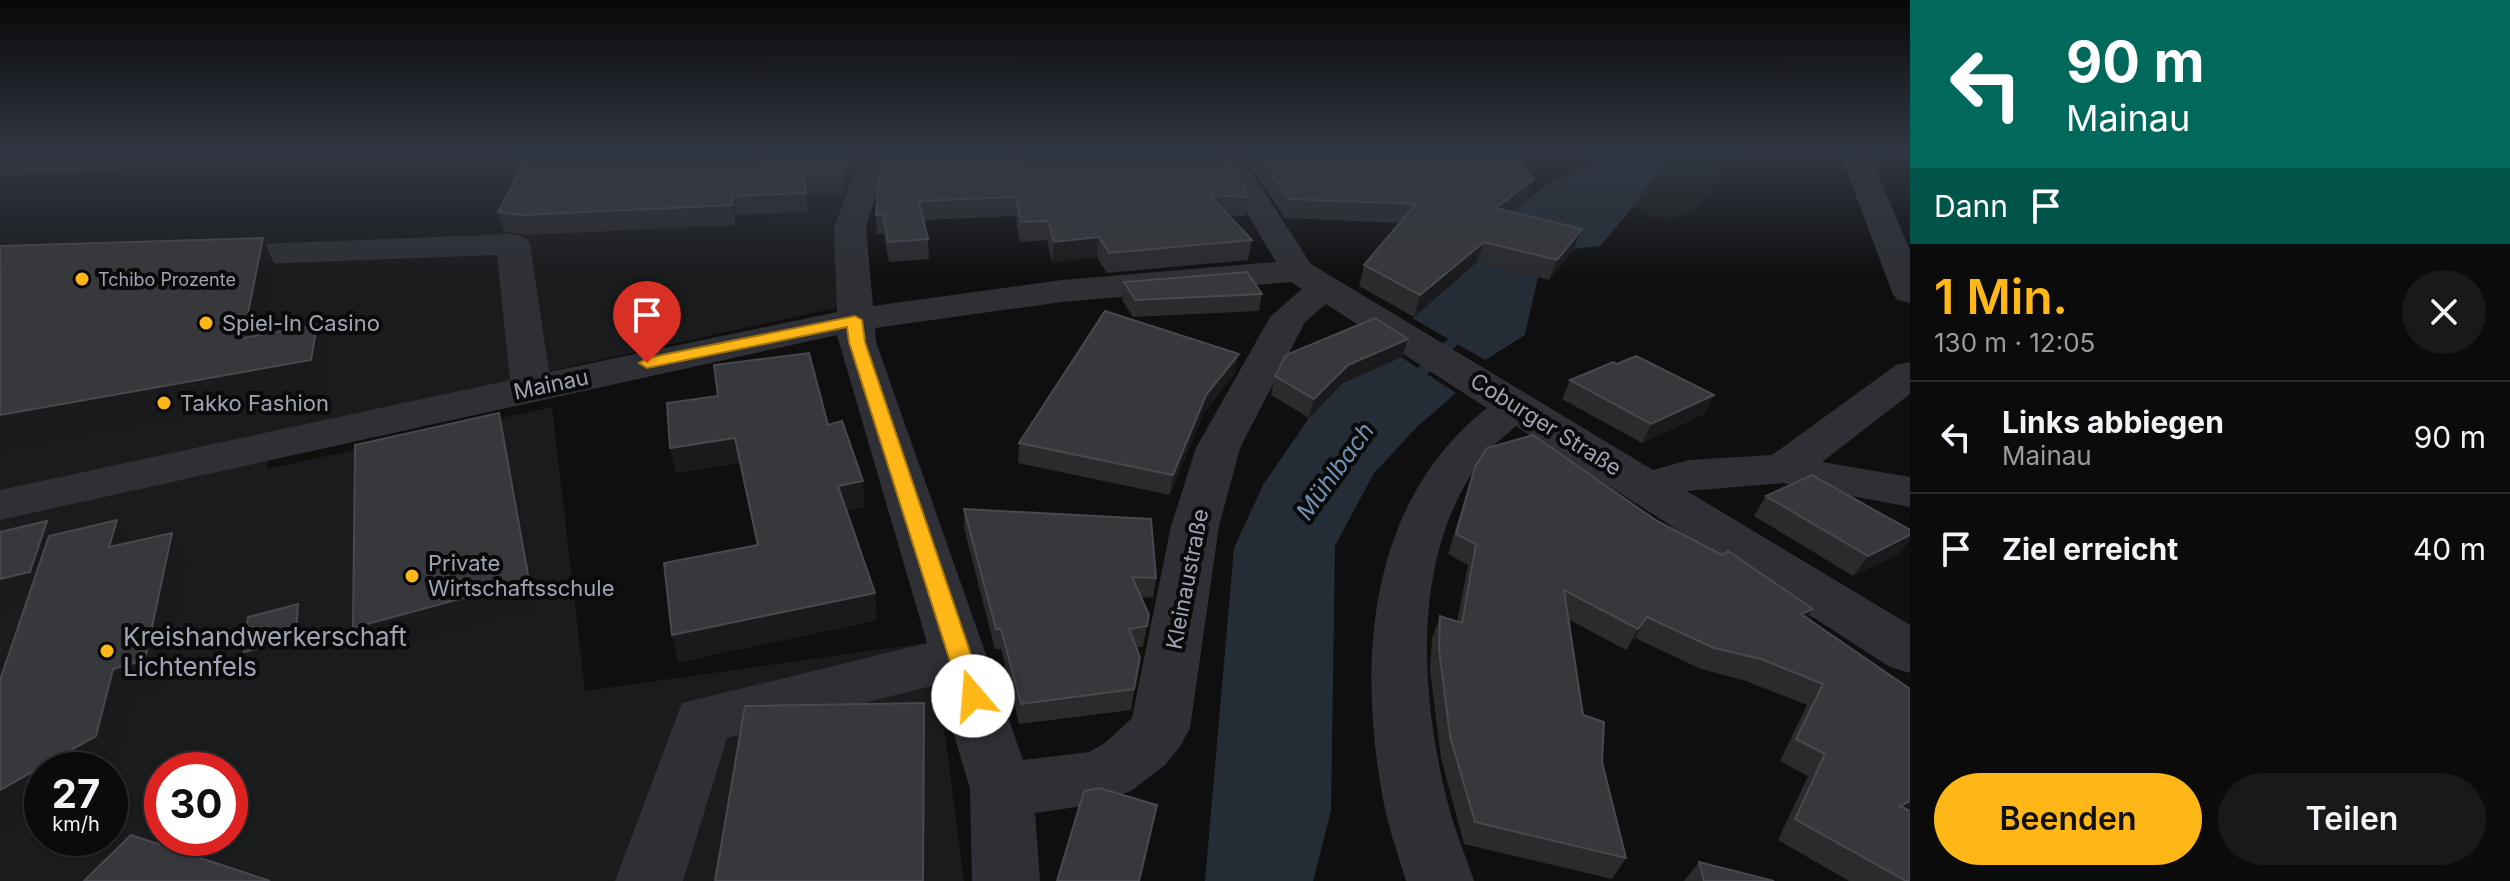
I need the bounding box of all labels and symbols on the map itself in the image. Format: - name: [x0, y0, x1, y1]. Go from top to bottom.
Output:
- place label: Tchibo Prozente: [98, 269, 236, 290]
- marker: Tchibo Prozente: [73, 270, 91, 288]
- pin: [613, 281, 681, 363]
- place label: Spiel-In Casino: [222, 310, 380, 336]
- marker: Spiel-In Casino: [197, 314, 215, 332]
- street label: Mainau: [511, 363, 591, 405]
- street label: Coburger Straße: [1466, 367, 1626, 481]
- place label: Takko Fashion: [180, 390, 329, 416]
- marker: Takko Fashion: [155, 394, 173, 412]
- water label: Mühlbach: [1290, 417, 1380, 525]
- street label: Kleinaustraße: [1161, 507, 1213, 651]
- place label: Private Wirtschaftsschule: [428, 550, 615, 601]
- marker: Private Wirtschaftsschule: [403, 567, 421, 585]
- place label: Kreishandwerkerschaft Lichtenfels: [123, 621, 407, 682]
- marker: Kreishandwerkerschaft Lichtenfels: [98, 642, 116, 660]
- position arrow: [931, 654, 1015, 738]
- speed limit sign: 30: [144, 752, 248, 856]

